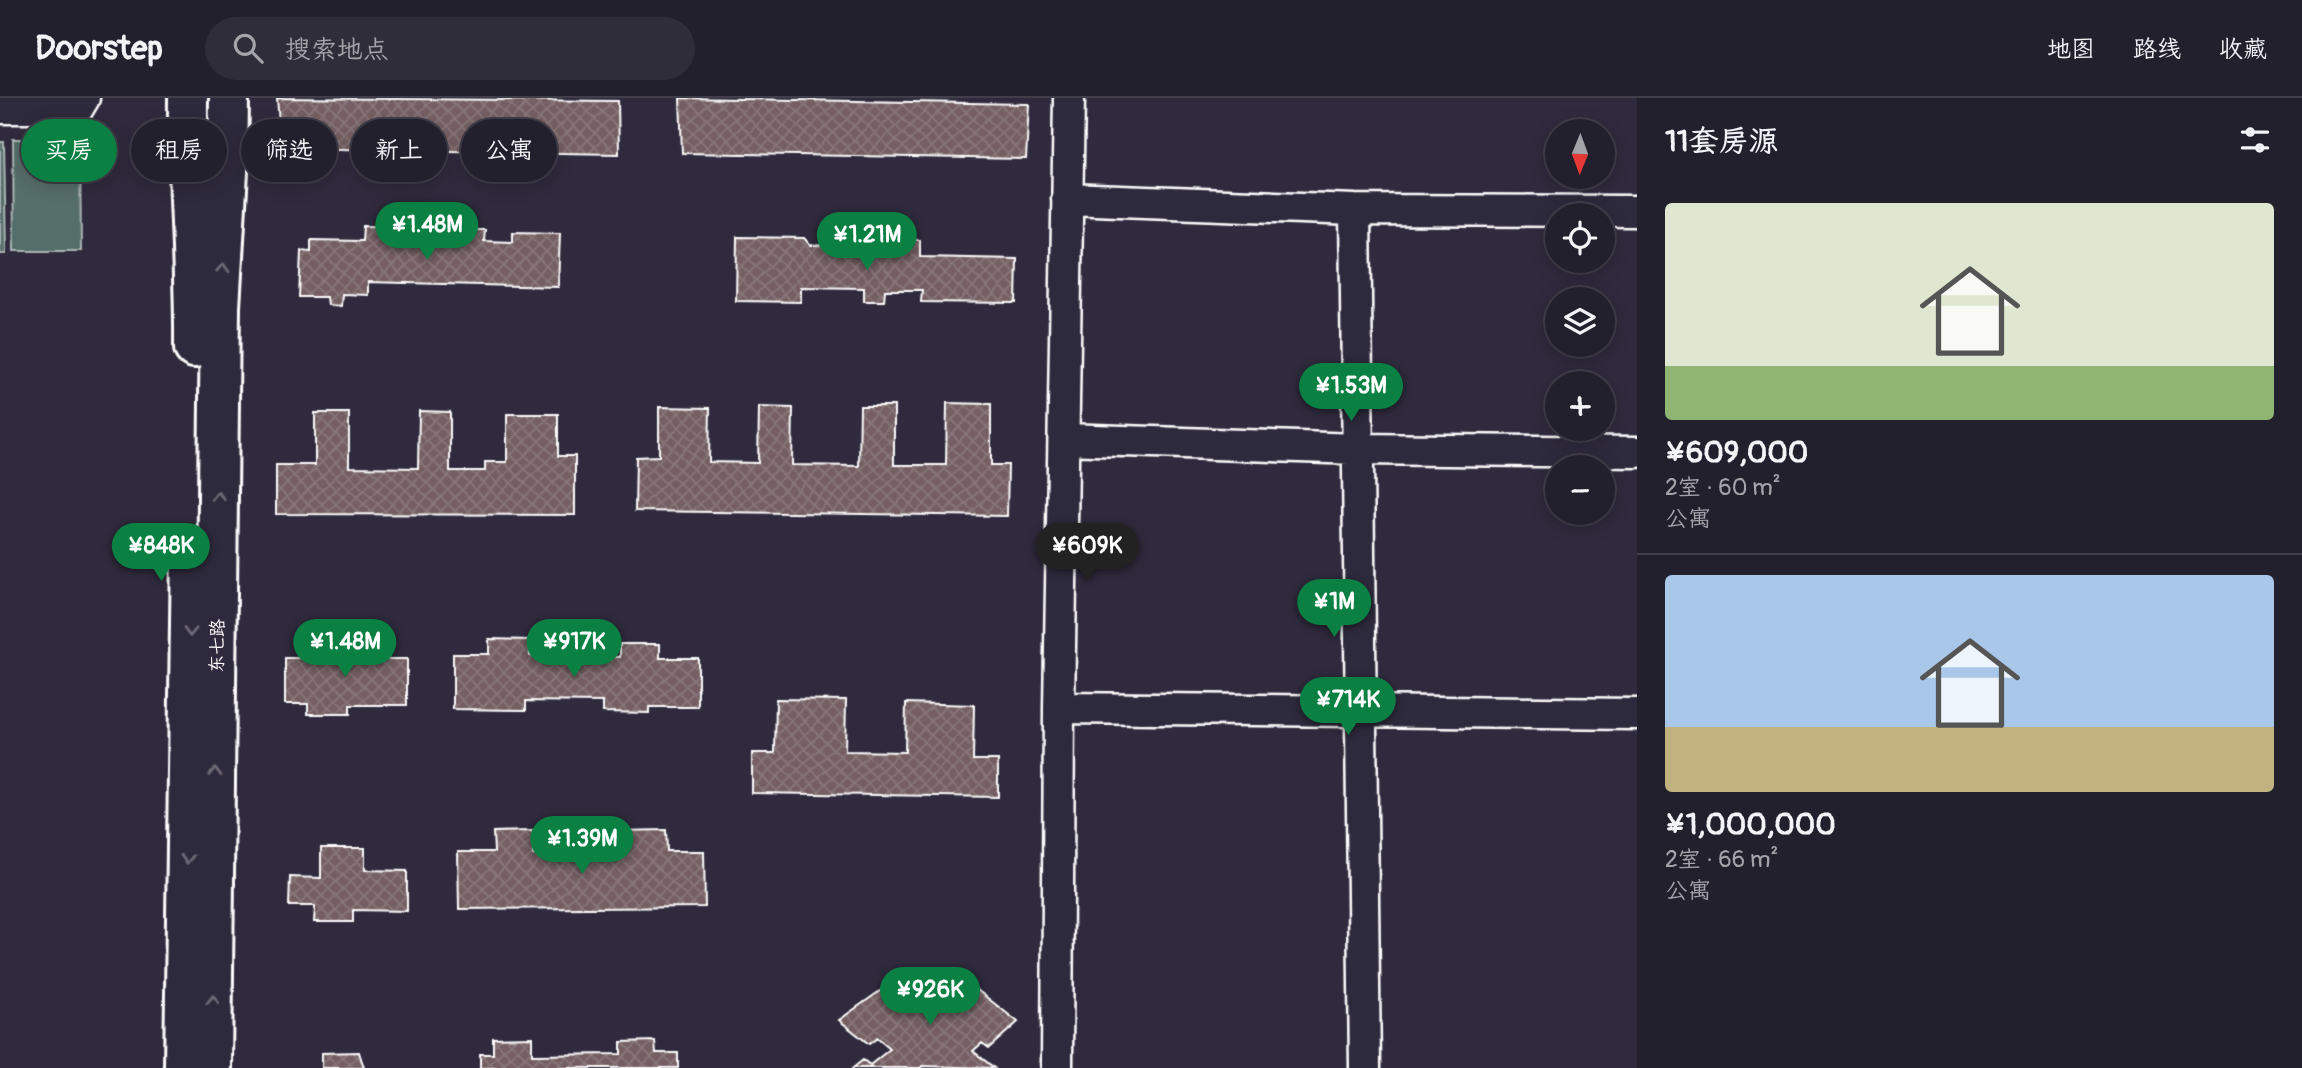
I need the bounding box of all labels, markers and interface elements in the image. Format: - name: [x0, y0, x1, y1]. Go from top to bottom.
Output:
- search box: [205, 17, 695, 80]
- text: Doorstep: [35, 28, 163, 69]
- icon: search: [229, 29, 267, 67]
- text: 搜索地点: [285, 34, 389, 66]
- text: 地图: [2047, 35, 2095, 64]
- text: 路线: [2133, 35, 2181, 64]
- text: 收藏: [2219, 35, 2267, 64]
- chip: 买房: [21, 119, 117, 182]
- chip: 租房: [131, 119, 227, 182]
- chip: 筛选: [241, 119, 337, 182]
- chip: 新上: [351, 119, 447, 182]
- chip: 公寓: [461, 119, 557, 182]
- north arrow: [1545, 119, 1615, 189]
- map controls: [1545, 119, 1615, 525]
- icon: filters: [2236, 121, 2274, 159]
- text: 11套房源: [1665, 123, 1778, 160]
- pin: ¥1.48M: [370, 202, 484, 262]
- button: locate: [1545, 203, 1615, 273]
- text: ¥1.48M: [391, 210, 463, 239]
- pin: ¥1.21M: [810, 212, 924, 272]
- text: ¥1.21M: [833, 220, 901, 249]
- icon: home: [1907, 248, 2033, 374]
- one-way arrow: [215, 263, 230, 274]
- button: layers: [1545, 287, 1615, 357]
- pin: ¥1.53M: [1294, 364, 1408, 423]
- text: ¥1.53M: [1315, 371, 1387, 400]
- button: +: [1545, 371, 1615, 441]
- text: ¥609,000: [1665, 434, 1808, 471]
- button: −: [1545, 455, 1615, 525]
- text: 2室 · 60 m²: [1665, 473, 1781, 502]
- one-way arrow: [210, 490, 226, 501]
- text: 公寓: [1665, 504, 1711, 533]
- pin: ¥848K: [112, 524, 210, 583]
- pin: ¥609K: [1038, 524, 1136, 583]
- text: ¥848K: [128, 531, 194, 560]
- text: ¥609K: [1052, 531, 1122, 560]
- pin: ¥1M: [1300, 580, 1368, 639]
- text: ¥1M: [1313, 587, 1355, 616]
- street label: 东七路: [206, 619, 229, 673]
- pin: ¥1.48M: [288, 620, 402, 679]
- pin: ¥917K: [525, 620, 623, 679]
- icon: home: [1907, 620, 2033, 746]
- one-way arrow: [182, 627, 198, 637]
- text: ¥1.48M: [309, 627, 381, 656]
- text: ¥917K: [543, 627, 605, 656]
- pin: ¥714K: [1299, 678, 1397, 737]
- text: ¥714K: [1316, 685, 1380, 714]
- one-way arrow: [207, 767, 223, 777]
- text: ¥1,000,000: [1665, 806, 1836, 843]
- pin: ¥1.39M: [525, 816, 639, 876]
- text: ¥1.39M: [546, 824, 618, 853]
- text: 2室 · 66 m²: [1665, 845, 1778, 874]
- one-way arrow: [179, 854, 194, 865]
- text: 公寓: [1665, 876, 1711, 905]
- pin: ¥926K: [881, 968, 979, 1027]
- text: ¥926K: [896, 975, 964, 1004]
- one-way arrow: [205, 994, 220, 1005]

